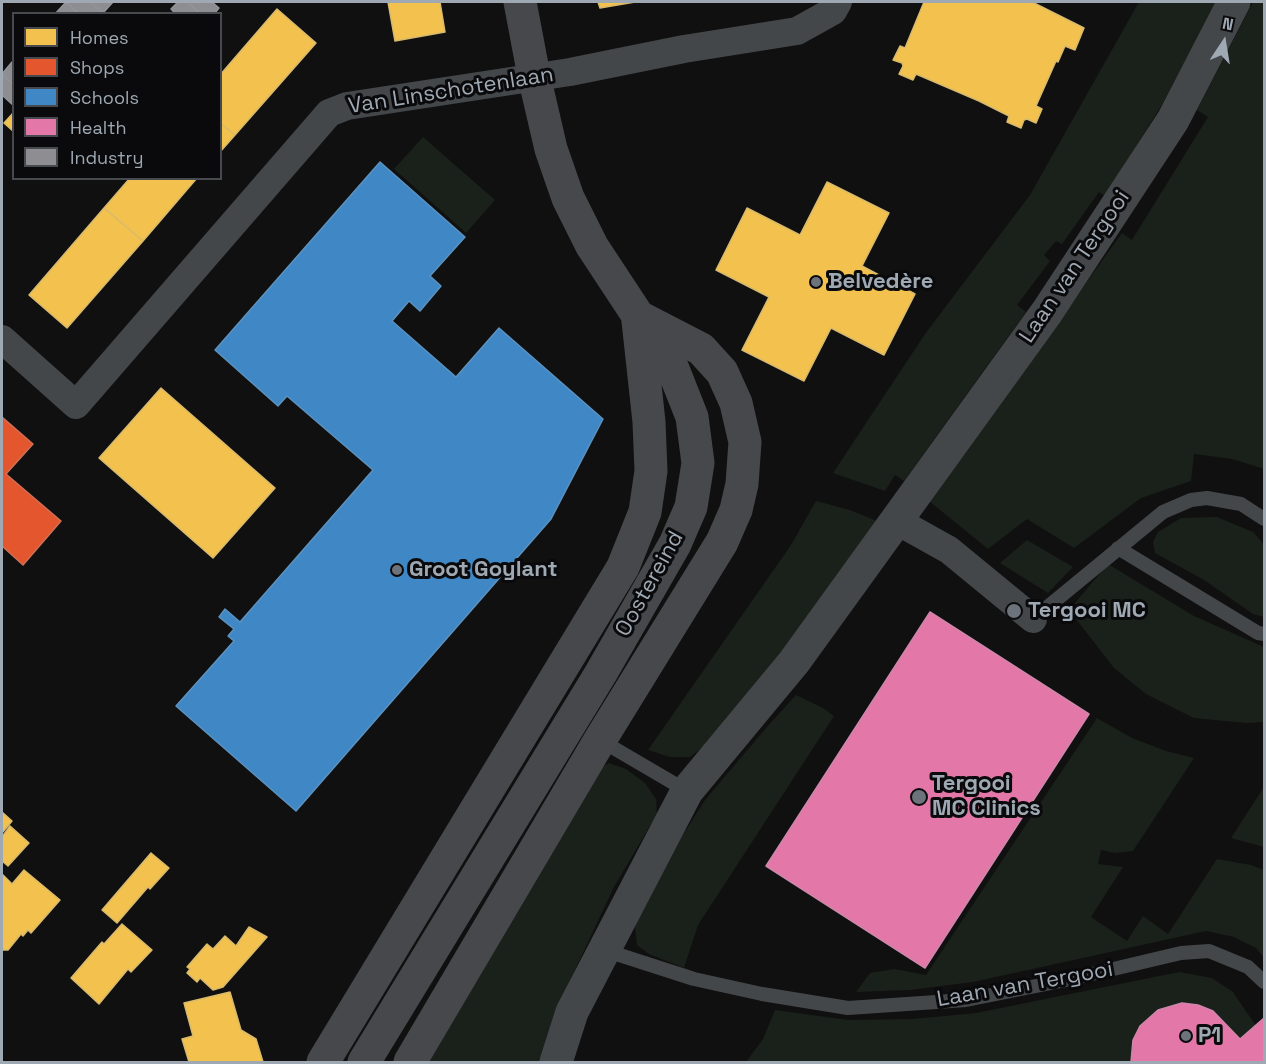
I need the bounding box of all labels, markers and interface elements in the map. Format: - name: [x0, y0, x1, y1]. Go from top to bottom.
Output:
- legend: [12, 12, 222, 180]
- north arrow: [1194, 12, 1254, 72]
- text: N: [1220, 13, 1235, 35]
- text: Homes: [70, 26, 129, 49]
- text: Shops: [70, 56, 124, 79]
- street label: Van Linschotenlaan: [347, 62, 555, 120]
- text: Schools: [70, 86, 139, 109]
- text: Health: [70, 116, 127, 139]
- text: Industry: [70, 146, 143, 169]
- street label: Laan van Tergooi: [1014, 186, 1136, 348]
- place label: Belvedère: [828, 269, 933, 295]
- marker: Belvedère: [809, 275, 823, 289]
- street label: Oostereind: [610, 527, 690, 641]
- place label: Groot Goylant: [409, 557, 557, 583]
- marker: Groot Goylant: [390, 563, 404, 577]
- place label: Tergooi MC: [1028, 598, 1146, 624]
- marker: Tergooi MC: [1005, 602, 1023, 620]
- place label: Tergooi MC Clinics: [932, 771, 1041, 822]
- marker: Tergooi MC Clinics: [910, 788, 928, 806]
- street label: Laan van Tergooi: [935, 957, 1115, 1013]
- place label: P1: [1198, 1023, 1221, 1049]
- marker: P1: [1179, 1029, 1193, 1043]

